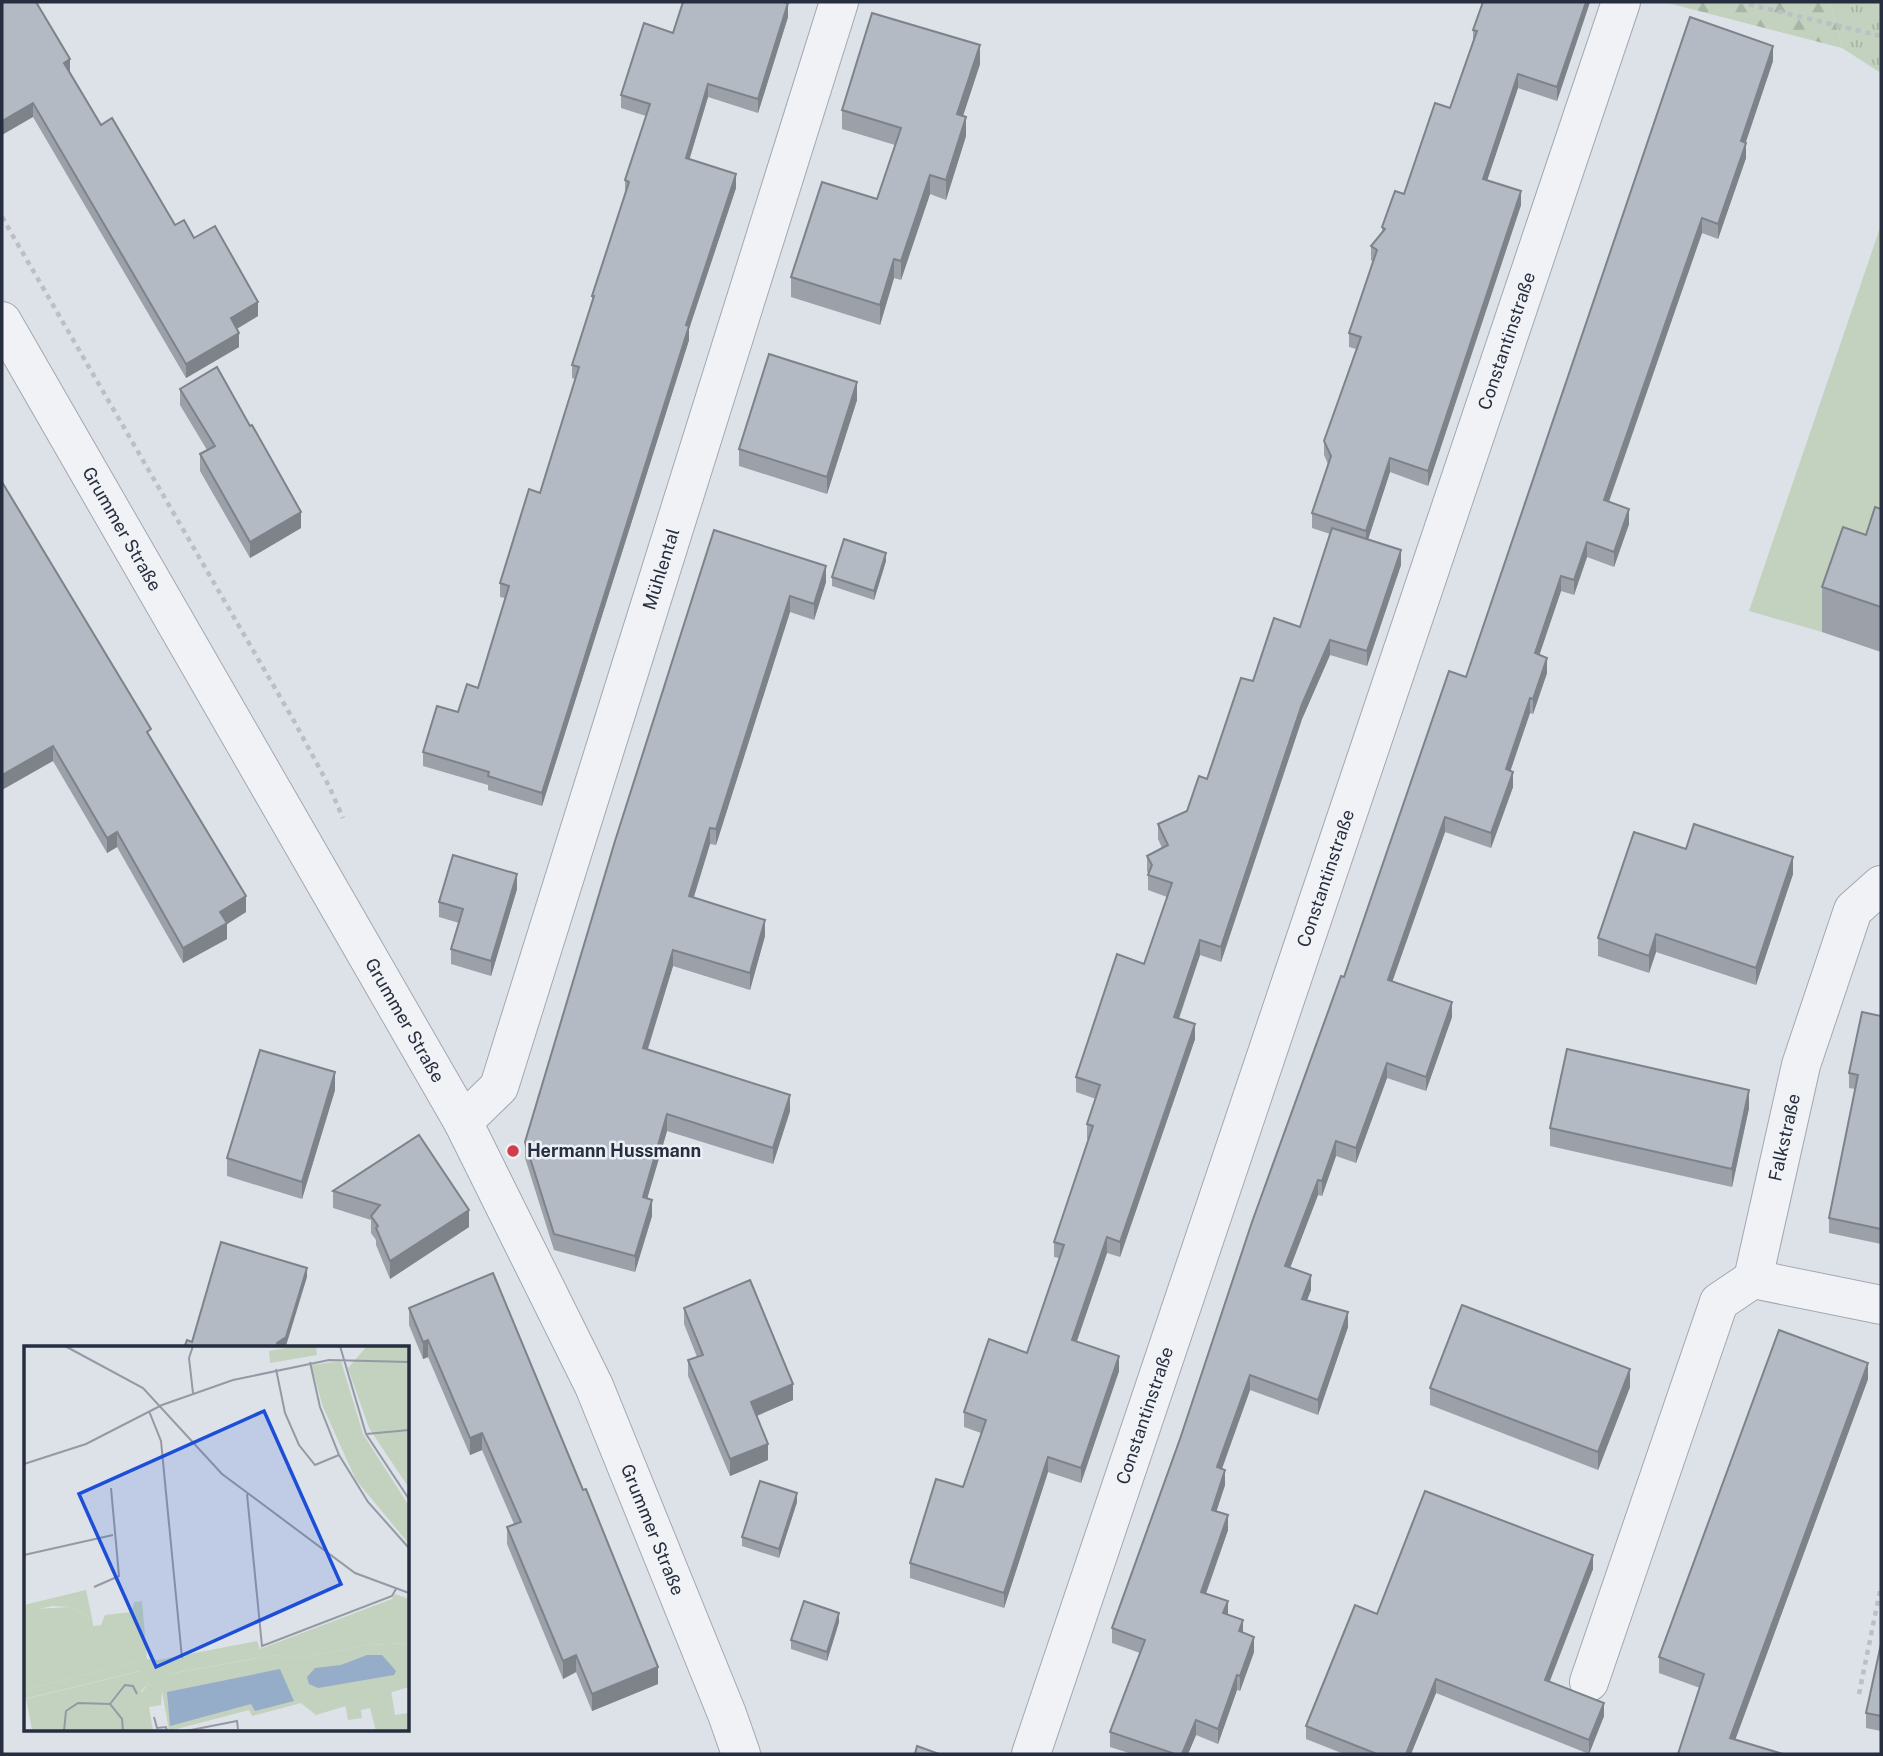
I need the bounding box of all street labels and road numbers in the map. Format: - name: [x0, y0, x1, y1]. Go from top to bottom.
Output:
- street label: Constantinstraße: [1473, 269, 1539, 412]
- street label: Grummer Straße: [78, 463, 166, 595]
- street label: Mühlental: [638, 525, 683, 612]
- street label: Constantinstraße: [1292, 807, 1358, 950]
- street label: Grummer Straße: [361, 954, 449, 1086]
- street label: Falkstraße: [1764, 1092, 1804, 1183]
- street label: Constantinstraße: [1112, 1344, 1177, 1487]
- street label: Grummer Straße: [617, 1461, 689, 1598]

